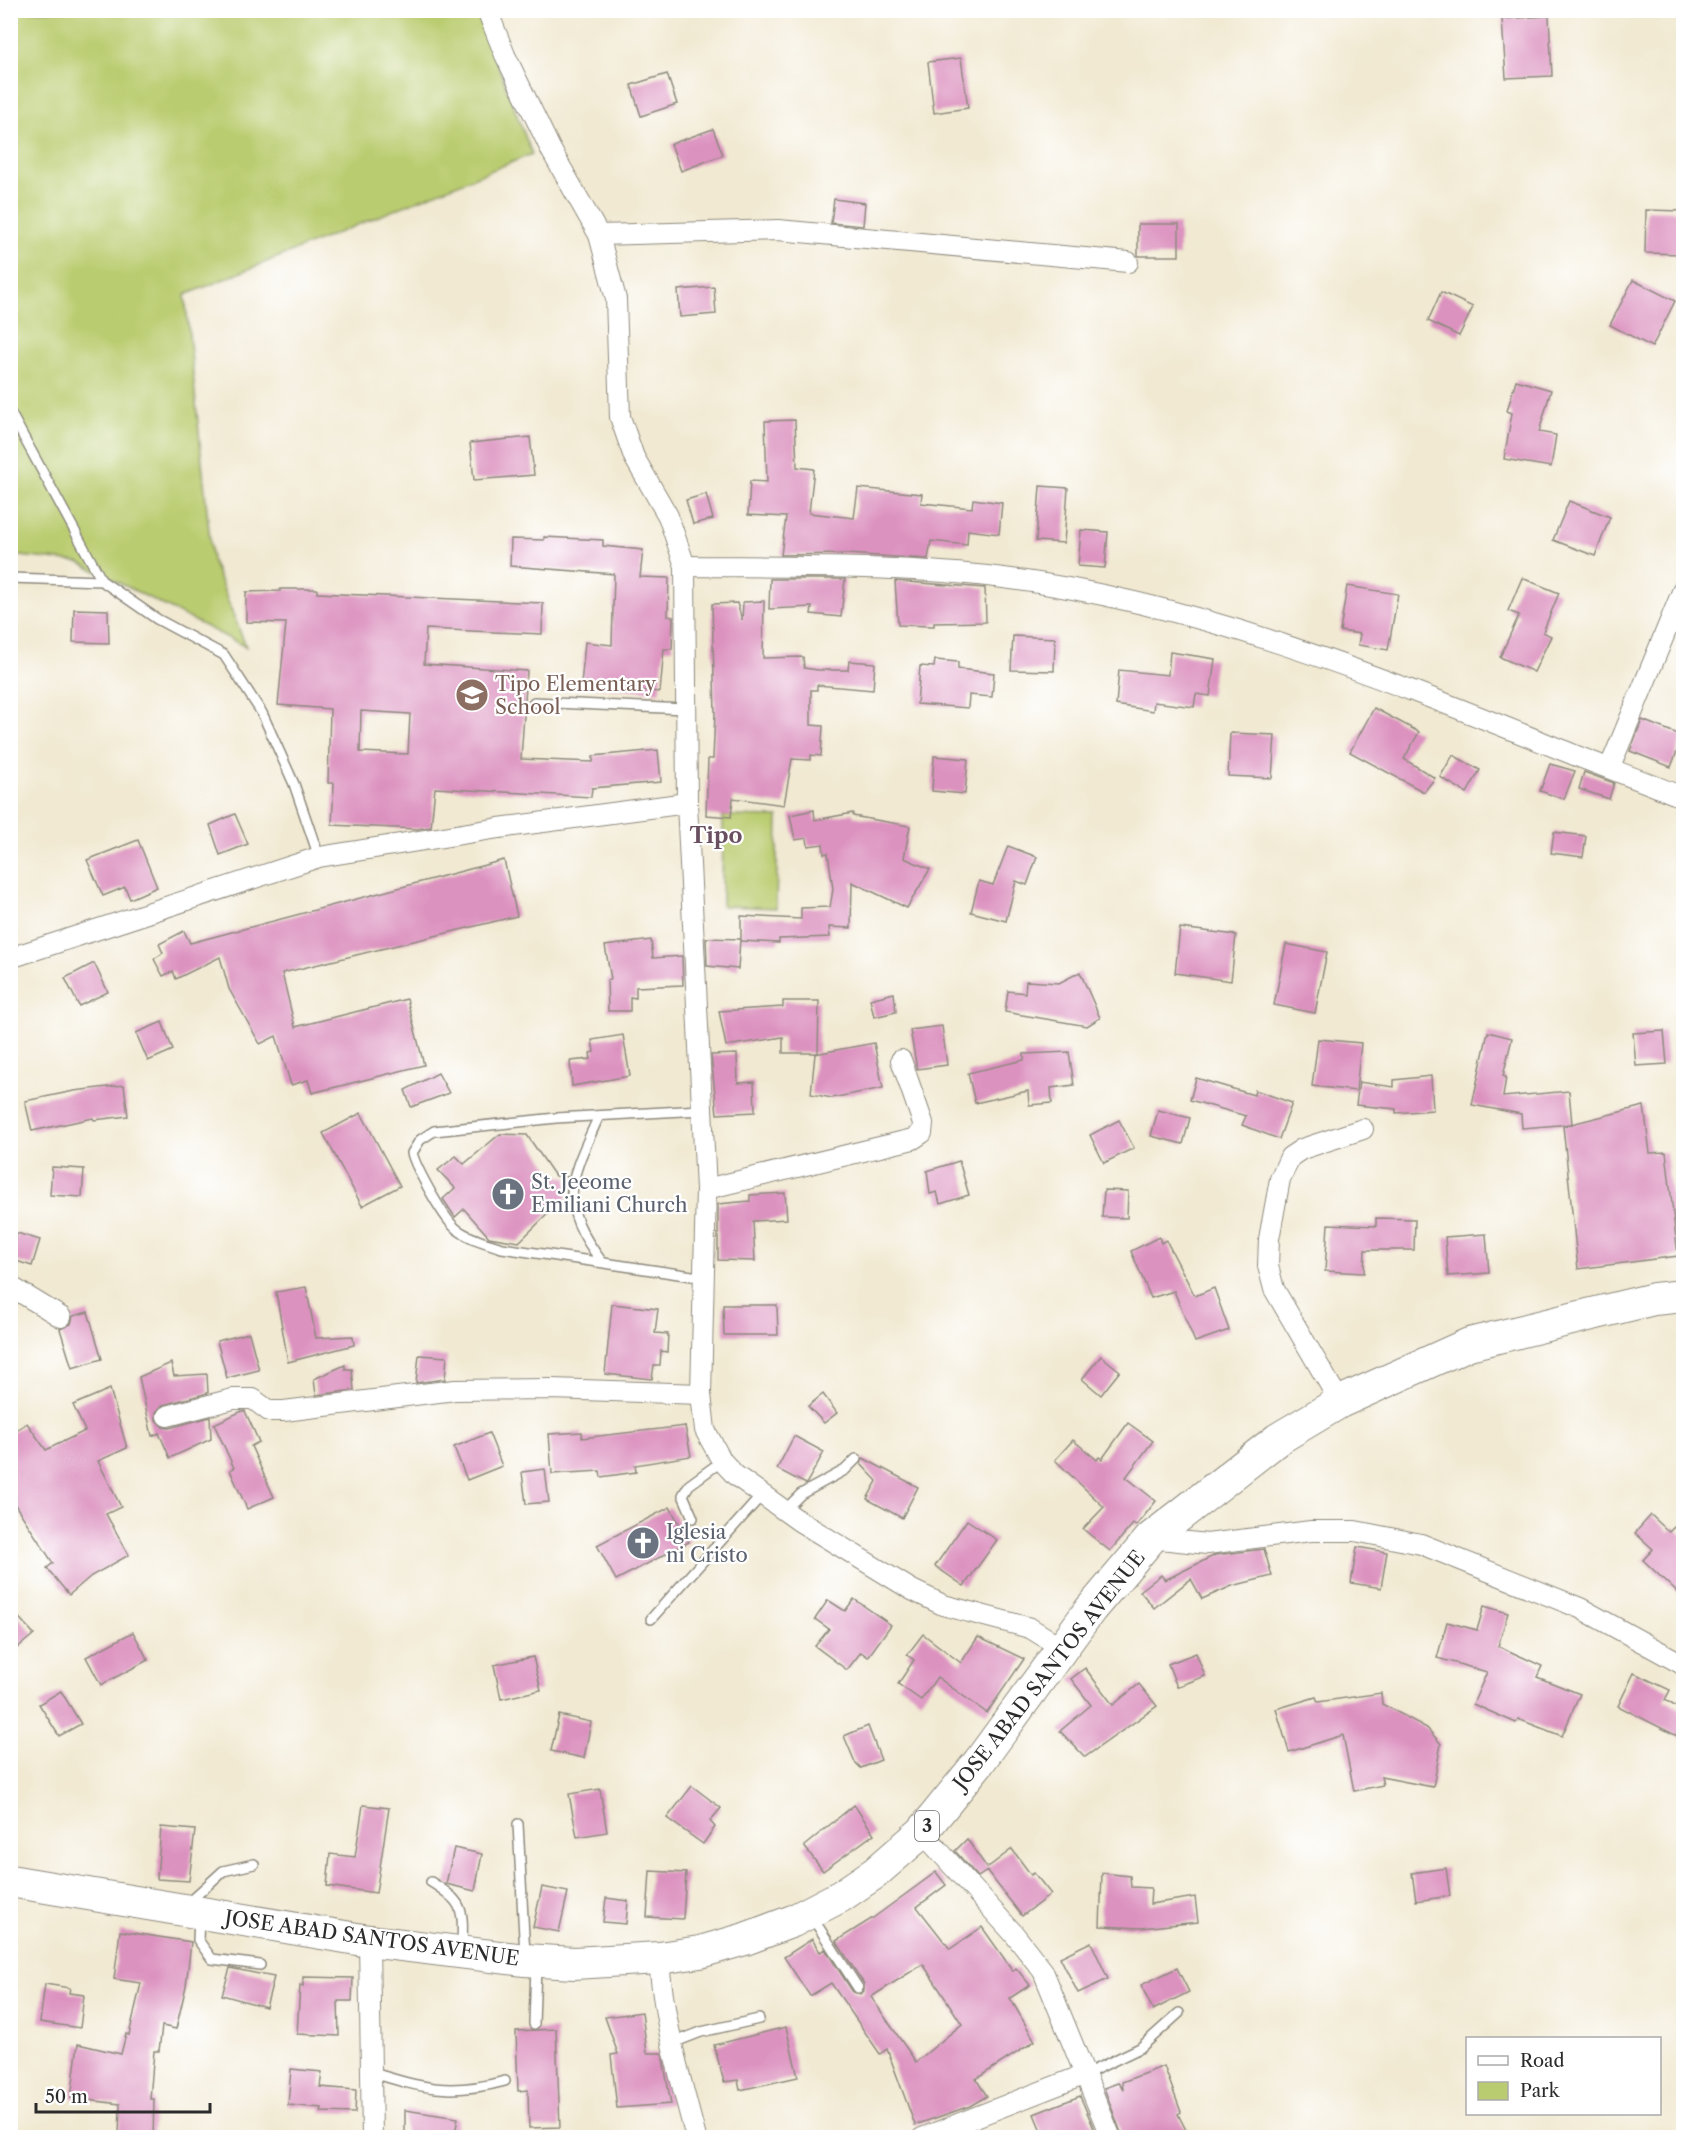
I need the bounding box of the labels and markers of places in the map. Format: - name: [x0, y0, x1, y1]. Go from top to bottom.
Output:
- place label: Tipo Elementary School: [495, 672, 657, 719]
- school or university icon: Tipo Elementary School: [454, 677, 490, 713]
- place label: St. Jeeome Emiliani Church: [531, 1170, 688, 1217]
- church icon: St. Jeeome Emiliani Church: [490, 1176, 526, 1212]
- place label: Iglesia ni Cristo: [666, 1520, 748, 1567]
- church icon: Iglesia ni Cristo: [625, 1525, 661, 1561]

